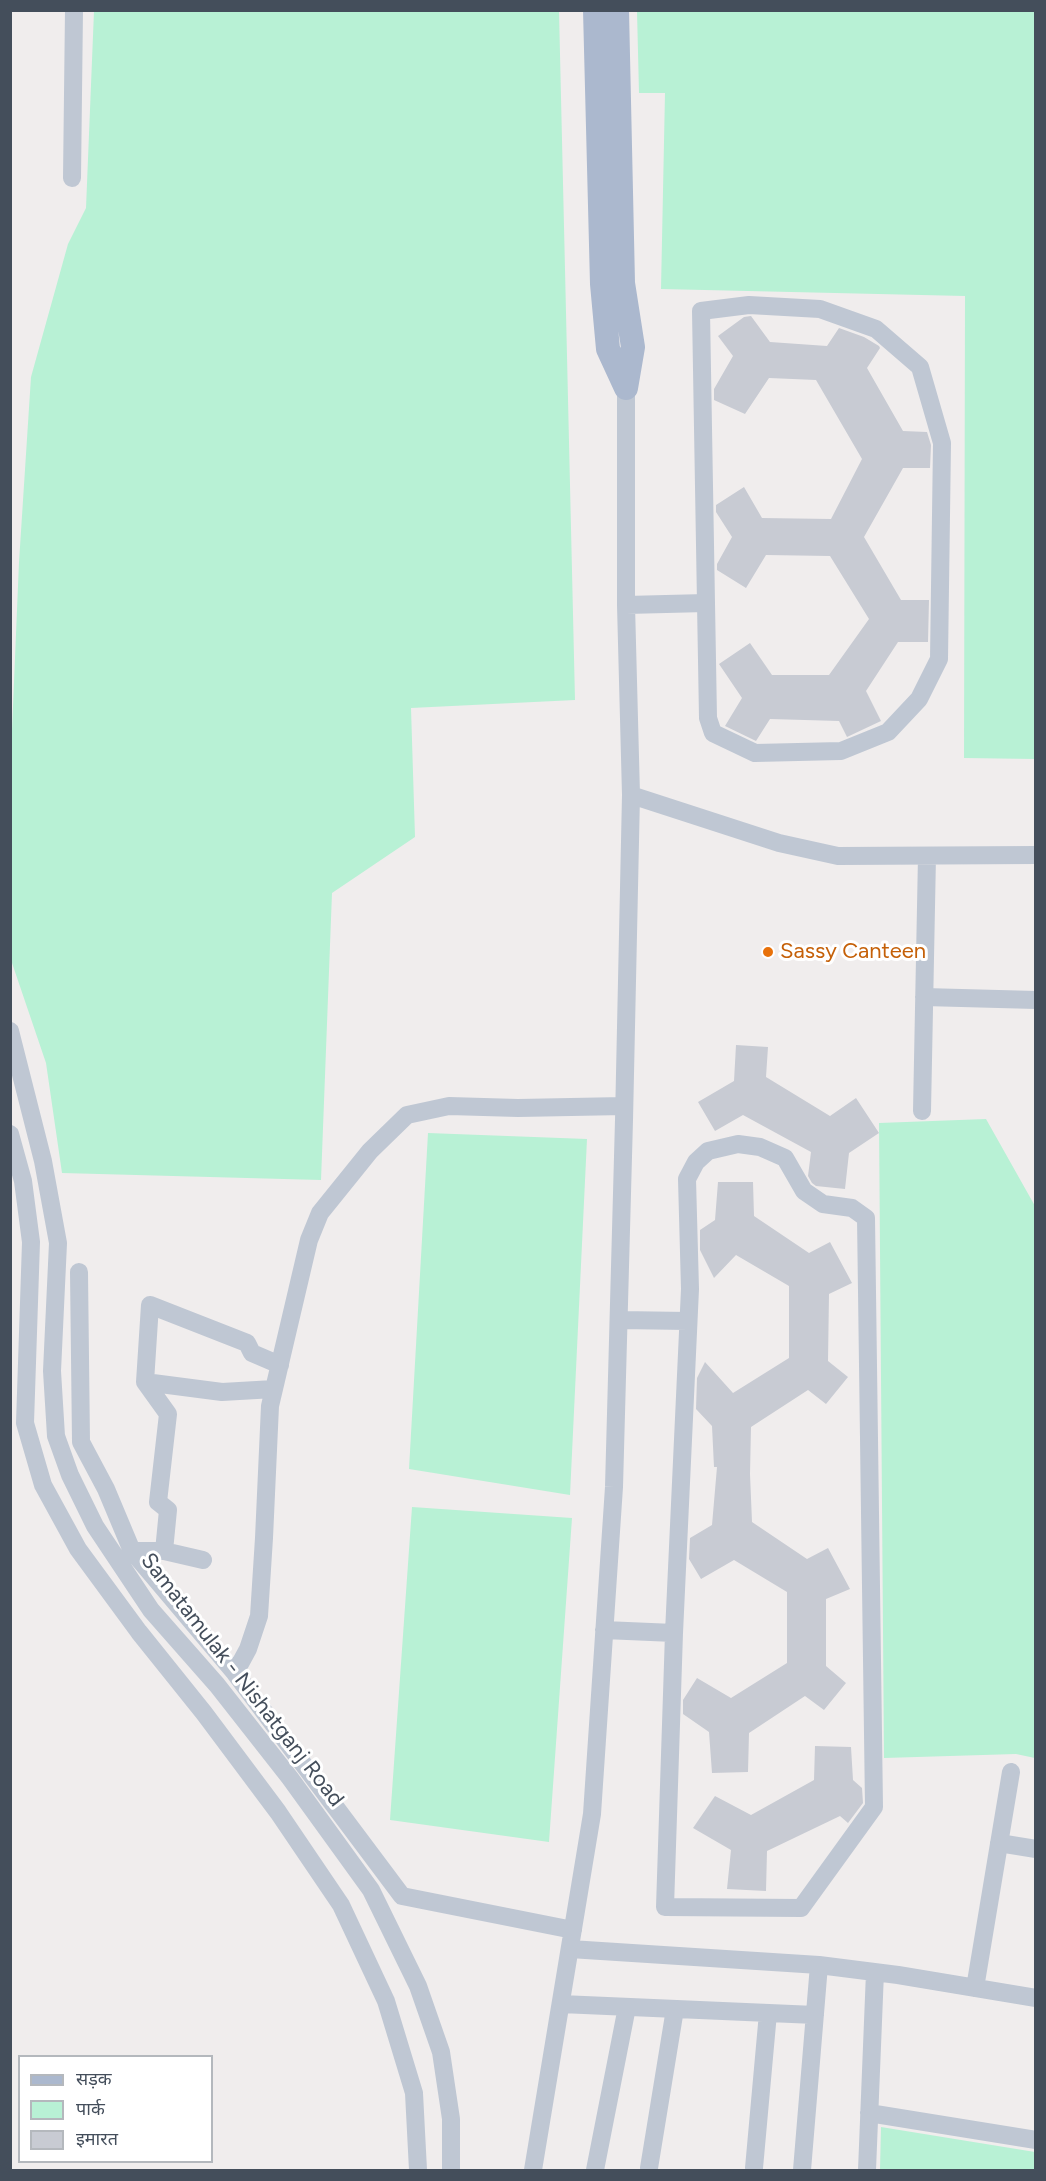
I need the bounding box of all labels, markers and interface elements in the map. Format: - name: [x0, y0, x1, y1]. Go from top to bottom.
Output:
- place label: Sassy Canteen: [780, 939, 926, 965]
- marker: Sassy Canteen: [761, 945, 775, 959]
- street label: Samatamulak - Nishatganj Road: [135, 1548, 349, 1812]
- legend: [18, 2055, 213, 2163]
- text: सड़क: [76, 2068, 112, 2090]
- text: पार्क: [76, 2098, 105, 2120]
- text: इमारत: [76, 2128, 118, 2150]

